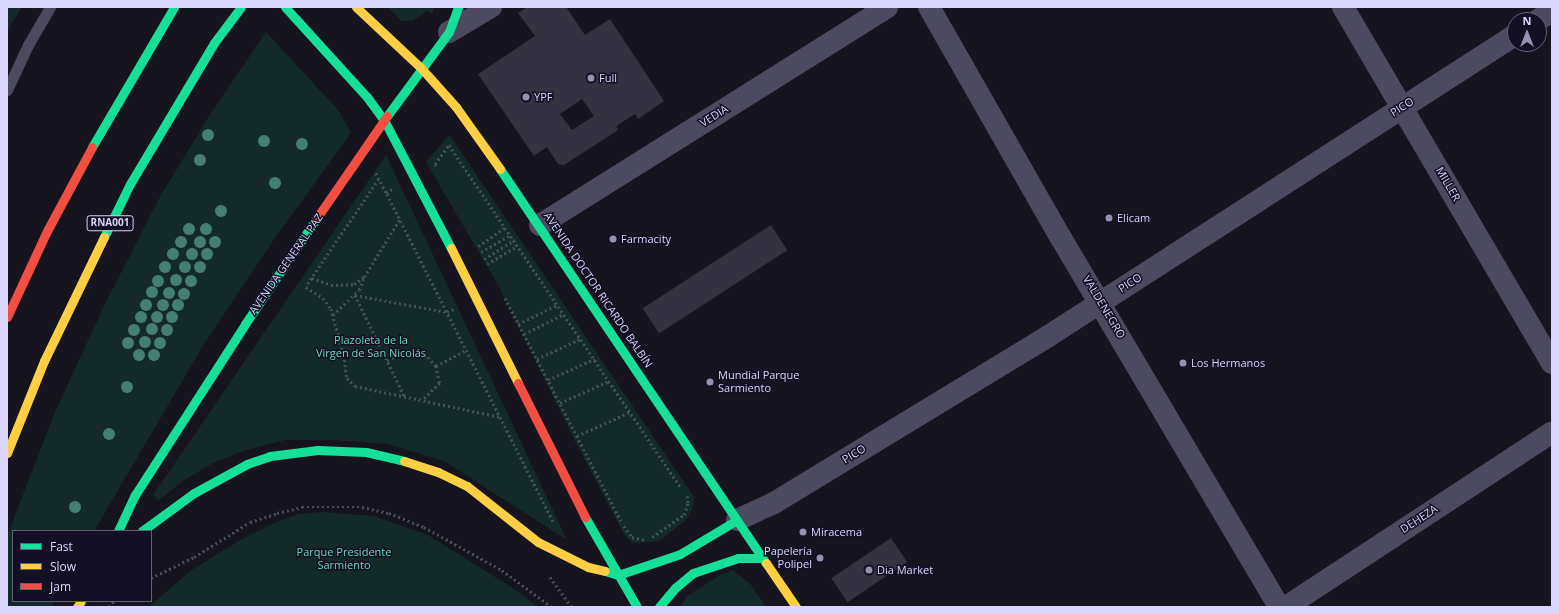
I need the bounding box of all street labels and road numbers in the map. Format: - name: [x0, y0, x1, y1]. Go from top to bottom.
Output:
- street label: PICO: [1388, 95, 1416, 119]
- street label: VEDIA: [697, 102, 731, 130]
- street label: MILLER: [1433, 165, 1463, 203]
- street label: AVENIDA DOCTOR RICARDO BALBÍN: [541, 210, 655, 370]
- street label: AVENIDA GENERAL PAZ: [246, 211, 326, 317]
- road number: RNA001: [86, 215, 134, 231]
- street label: PICO: [1116, 271, 1144, 295]
- street label: VALDENEGRO: [1080, 273, 1128, 341]
- street label: PICO: [840, 442, 868, 466]
- street label: DEHEZA: [1398, 502, 1440, 536]

